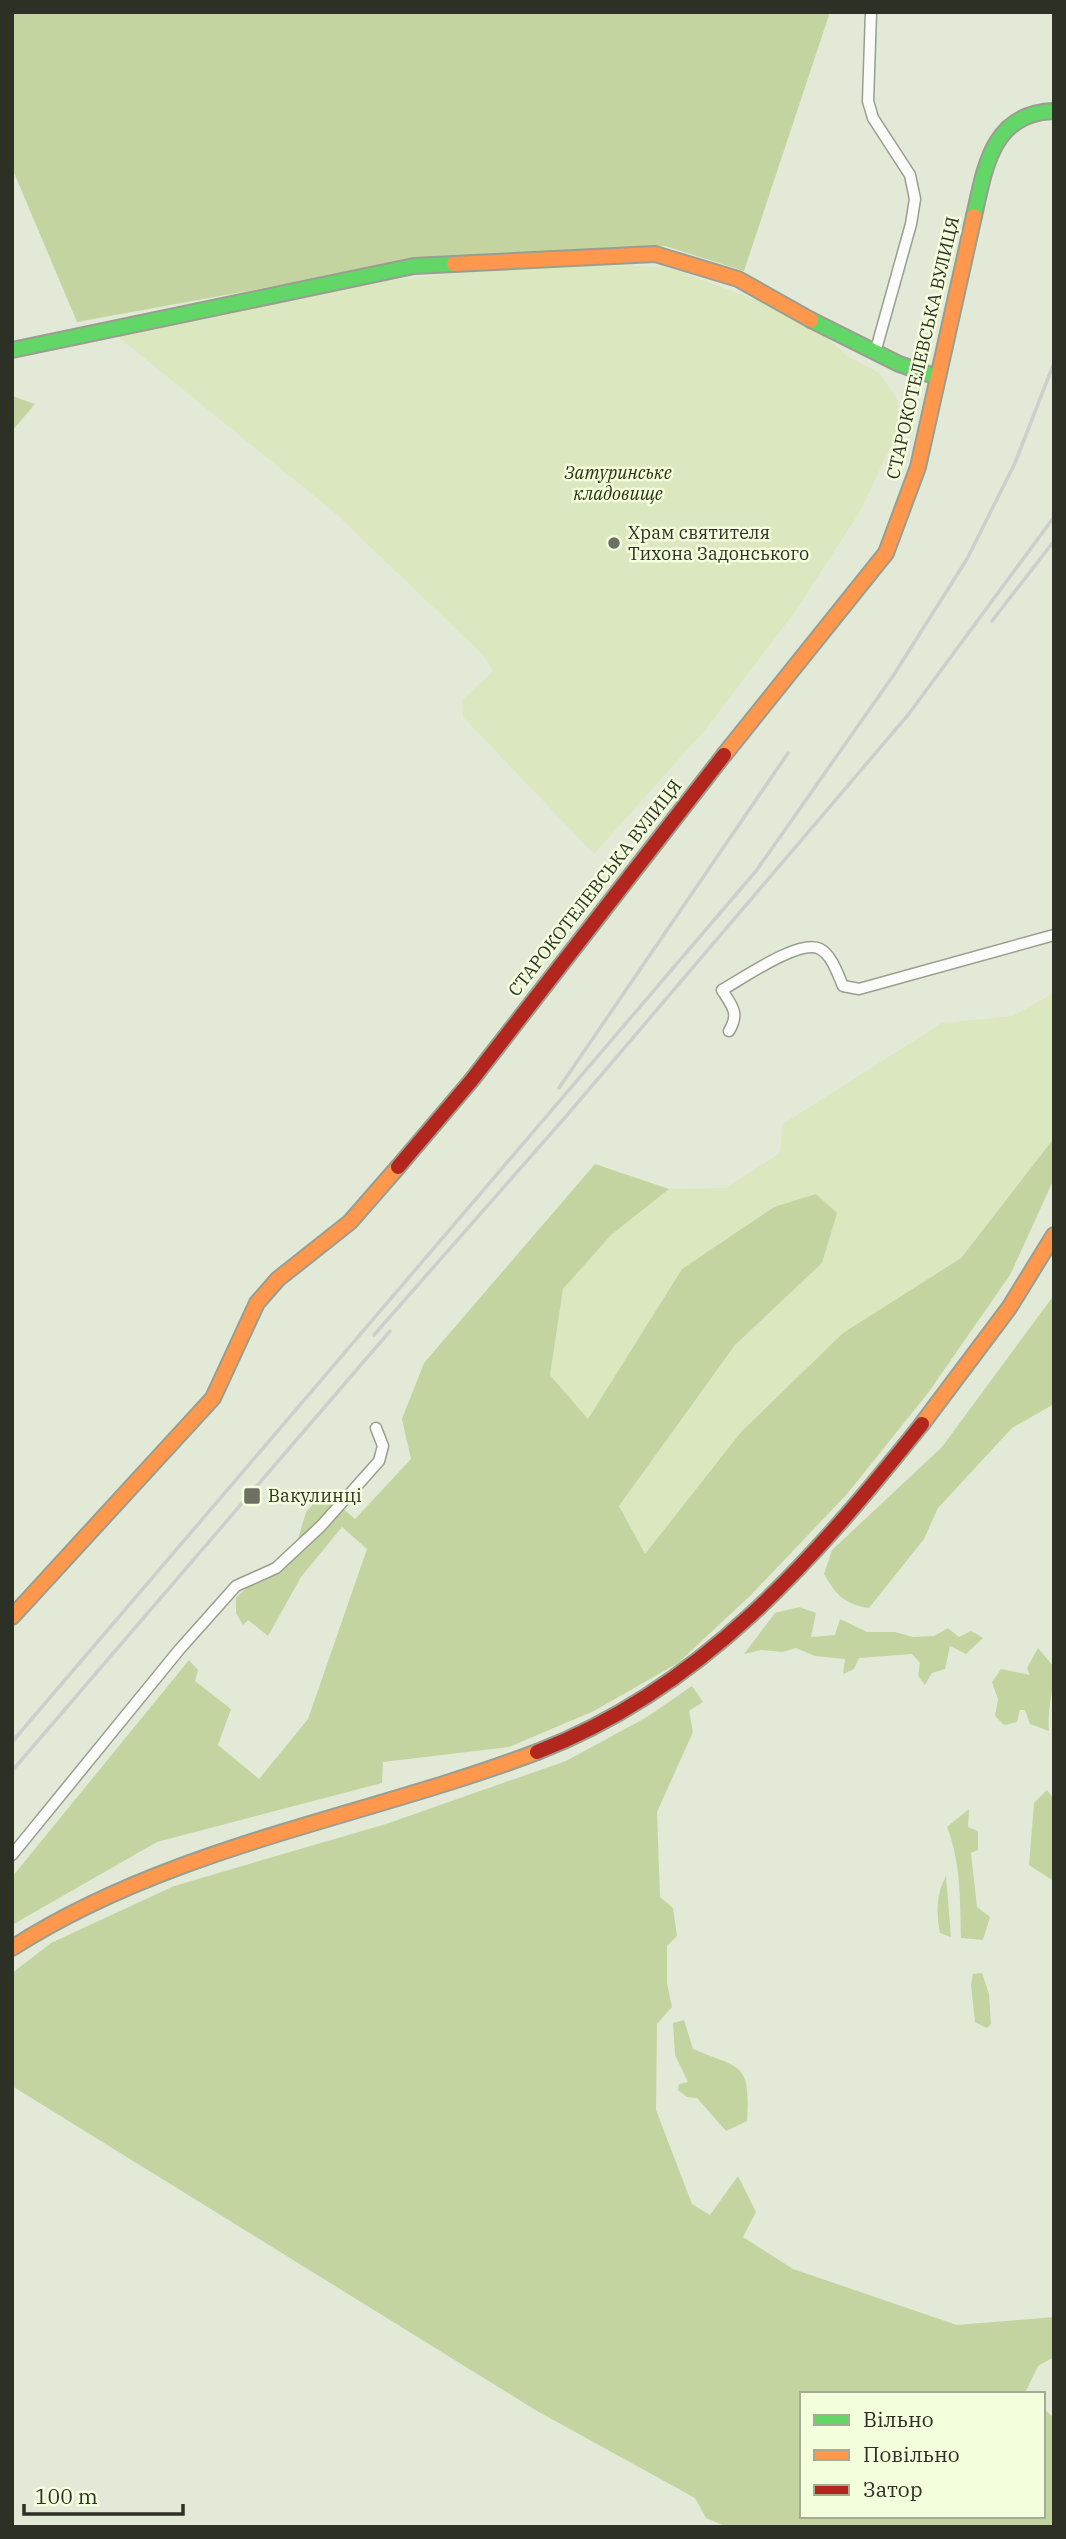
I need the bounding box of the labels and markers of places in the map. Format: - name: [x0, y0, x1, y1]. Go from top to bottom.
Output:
- place label: Храм святителя Тихона Задонського: [628, 521, 809, 565]
- marker: Храм святителя Тихона Задонського: [606, 535, 622, 551]
- place label: Вакулинці: [268, 1484, 362, 1507]
- marker: Вакулинці: [242, 1486, 262, 1506]

